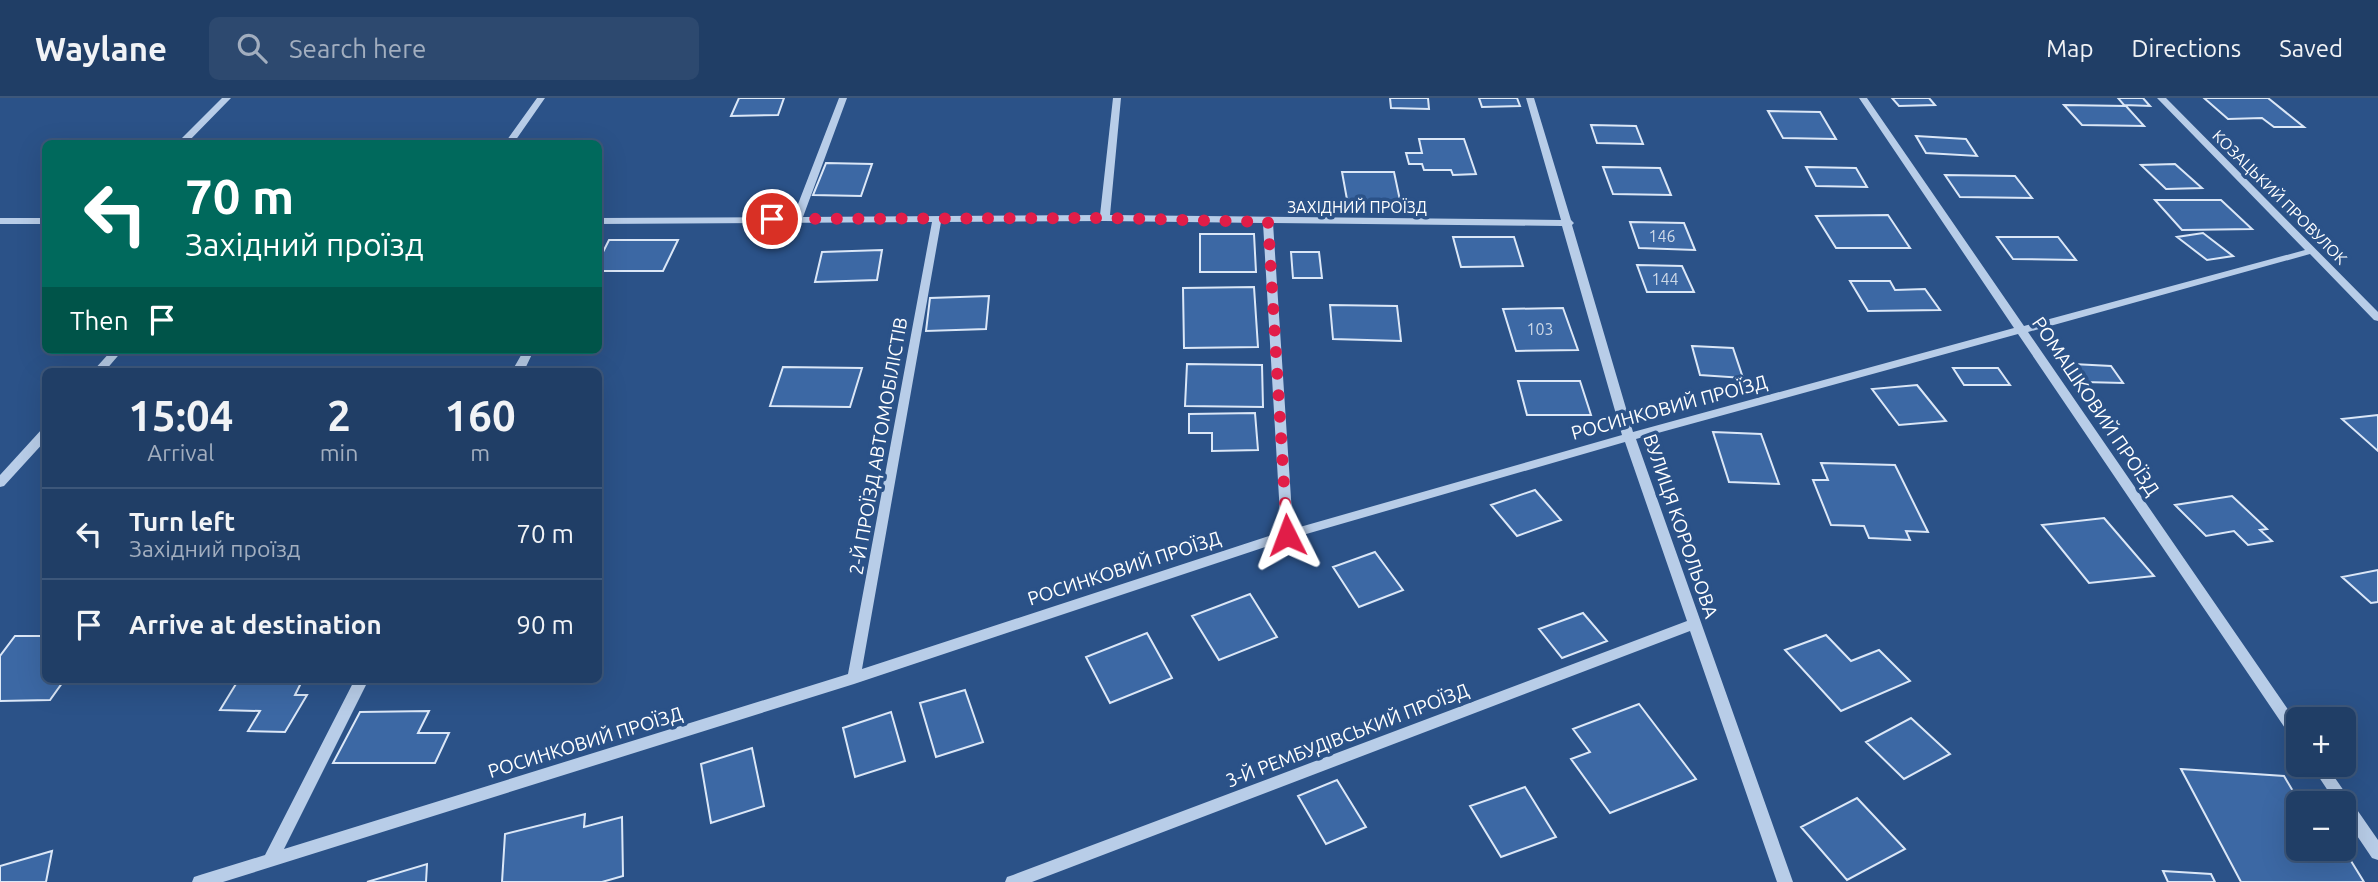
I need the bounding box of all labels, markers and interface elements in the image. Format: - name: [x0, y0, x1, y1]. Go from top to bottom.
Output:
- search box: [209, 17, 699, 80]
- icon: search: [233, 29, 271, 67]
- text: Waylane: [35, 30, 167, 67]
- text: Search here: [289, 34, 426, 63]
- text: Map: [2046, 35, 2093, 62]
- text: Directions: [2131, 35, 2241, 62]
- text: Saved: [2279, 35, 2343, 62]
- street label: КОЗАЦЬКИЙ ПРОВУЛОК: [2209, 125, 2352, 268]
- icon: left: [70, 168, 161, 259]
- text: 70 m: [185, 168, 294, 223]
- pin: [742, 189, 802, 249]
- street label: ЗАХІДНИЙ ПРОЇЗД: [1287, 197, 1427, 216]
- icon: arrive: [753, 200, 791, 238]
- text: Західний проїзд: [185, 226, 424, 262]
- house number: 146: [1648, 227, 1676, 245]
- house number: 144: [1651, 270, 1679, 288]
- icon: arrive: [143, 301, 181, 339]
- text: Then: [70, 306, 129, 335]
- street label: РОМАШКОВИЙ ПРОЇЗД: [2028, 312, 2164, 500]
- street label: 2-Й ПРОЇЗД АВТОМОБІЛІСТІВ: [844, 316, 912, 576]
- house number: 103: [1526, 320, 1554, 338]
- street label: РОСИНКОВИЙ ПРОЇЗД: [1569, 370, 1769, 444]
- text: 15:04: [128, 392, 233, 439]
- text: 2: [327, 392, 351, 439]
- text: 160: [445, 392, 516, 439]
- street label: ВУЛИЦЯ КОРОЛЬОВА: [1639, 431, 1723, 622]
- text: Arrival: [147, 440, 214, 465]
- text: min: [320, 440, 358, 465]
- text: m: [470, 440, 490, 465]
- position arrow: [1250, 498, 1324, 572]
- text: Turn left: [129, 507, 235, 536]
- icon: left: [70, 515, 108, 553]
- text: 70 m: [516, 519, 574, 548]
- street label: РОСИНКОВИЙ ПРОЇЗД: [1025, 526, 1223, 610]
- text: Західний проїзд: [129, 536, 301, 561]
- icon: arrive: [70, 606, 108, 644]
- text: Arrive at destination: [129, 610, 382, 639]
- text: 90 m: [516, 610, 574, 639]
- street label: 3-Й РЕМБУДІВСЬКИЙ ПРОЇЗД: [1222, 678, 1472, 792]
- street label: РОСИНКОВИЙ ПРОЇЗД: [485, 702, 685, 782]
- map controls: [2286, 707, 2356, 861]
- button: +: [2286, 707, 2356, 777]
- button: −: [2286, 791, 2356, 861]

